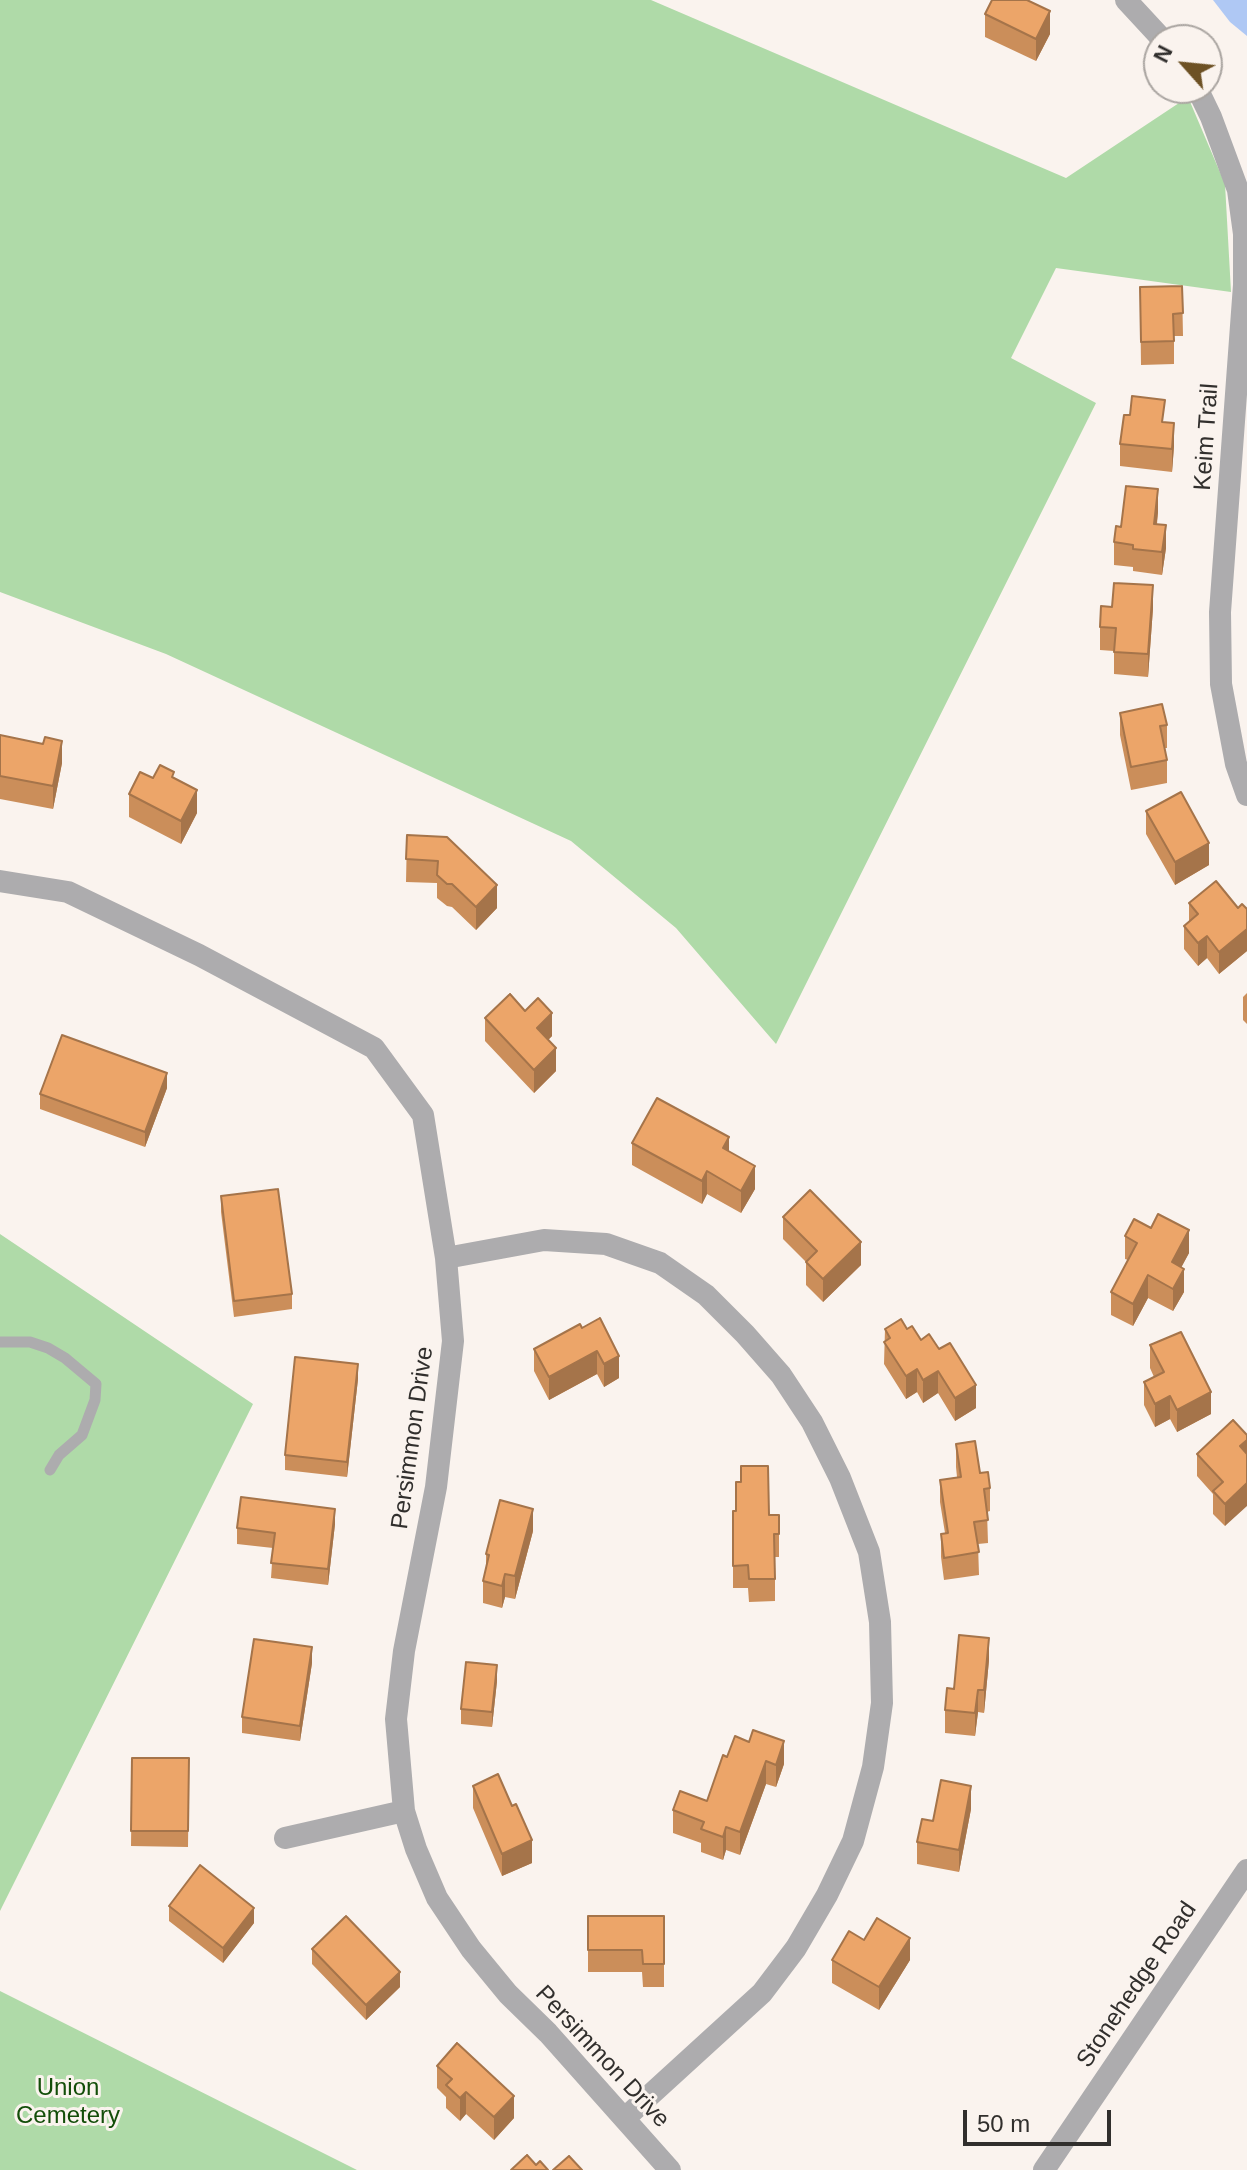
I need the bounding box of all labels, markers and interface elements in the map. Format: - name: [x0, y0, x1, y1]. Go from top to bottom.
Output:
- north arrow: [1143, 24, 1223, 104]
- text: N: [1148, 41, 1178, 67]
- street label: Keim Trail: [1189, 383, 1225, 491]
- street label: Persimmon Drive: [386, 1345, 440, 1531]
- street label: Stonehedge Road: [1071, 1897, 1203, 2073]
- street label: Persimmon Drive: [529, 1980, 675, 2134]
- park label: Union Cemetery: [16, 2074, 120, 2130]
- scale bar: [967, 2094, 1115, 2144]
- text: 50 m: [977, 2110, 1030, 2137]

